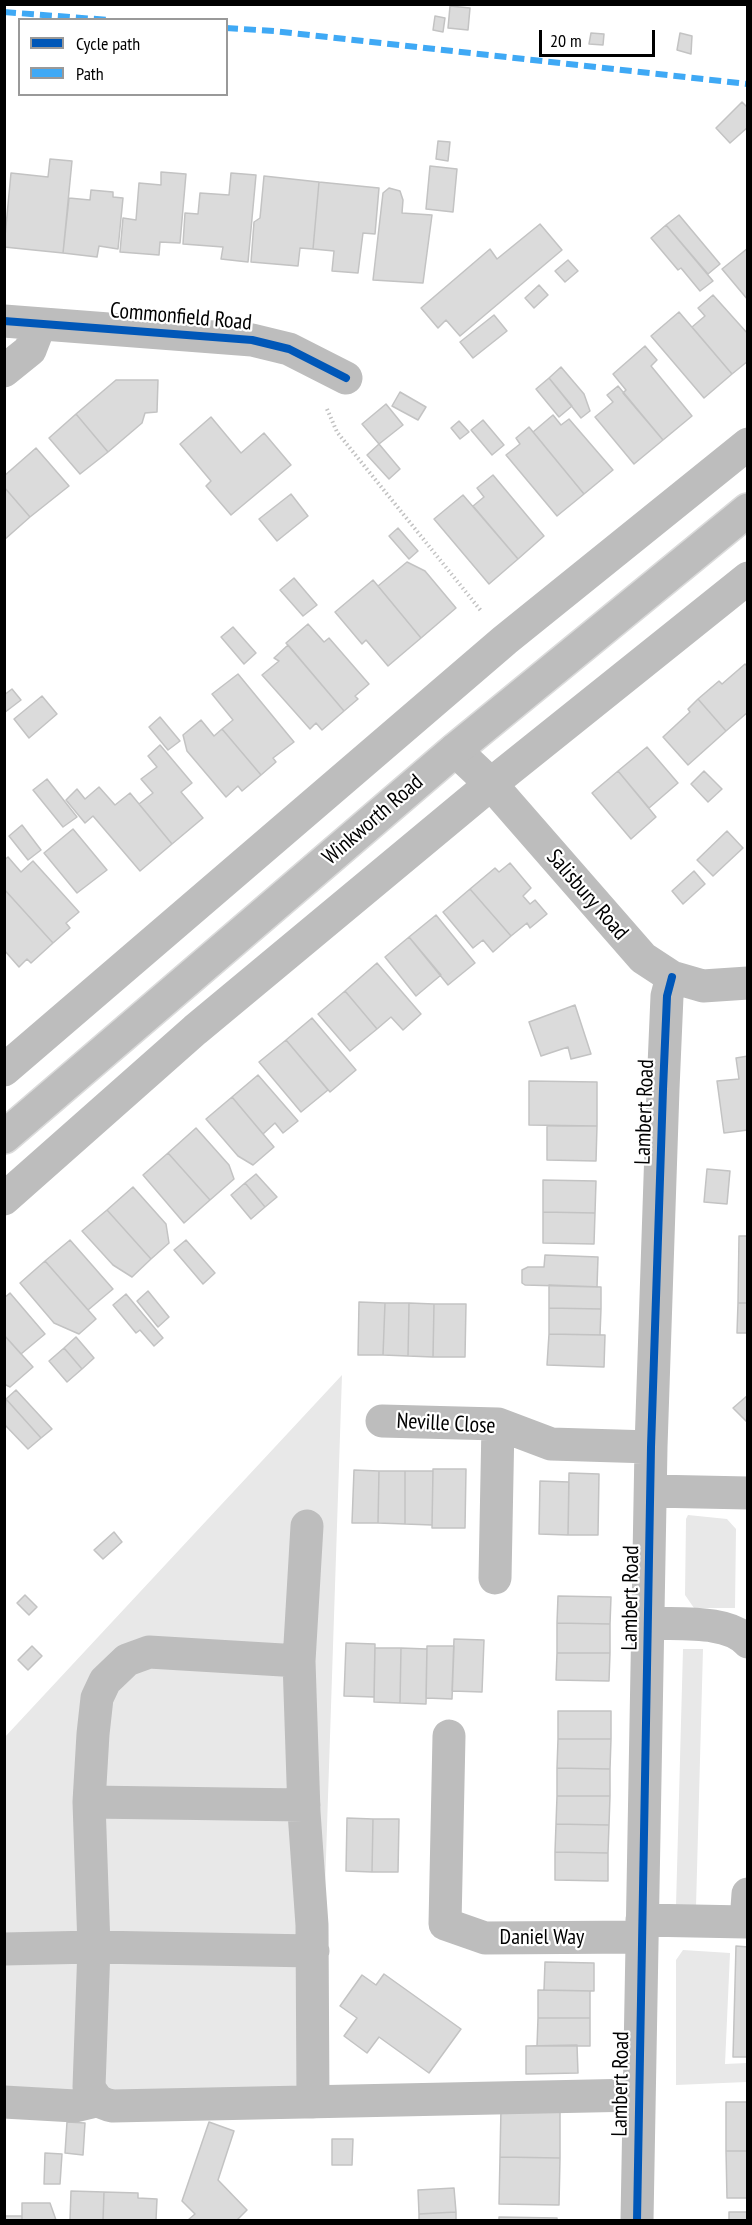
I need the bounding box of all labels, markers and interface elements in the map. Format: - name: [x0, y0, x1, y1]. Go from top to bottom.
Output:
- legend: [18, 18, 228, 96]
- scale bar: [542, 18, 658, 56]
- text: 20 m: [550, 29, 582, 52]
- text: Cycle path: [76, 32, 140, 55]
- text: Path: [76, 62, 104, 85]
- street label: Commonfield Road: [109, 298, 253, 336]
- street label: Winkworth Road: [317, 769, 429, 871]
- street label: Salisbury Road: [541, 844, 633, 946]
- street label: Lambert Road: [630, 1059, 660, 1165]
- street label: Neville Close: [396, 1408, 496, 1440]
- street label: Lambert Road: [617, 1545, 645, 1651]
- street label: Daniel Way: [500, 1925, 584, 1951]
- street label: Lambert Road: [607, 2031, 635, 2137]

